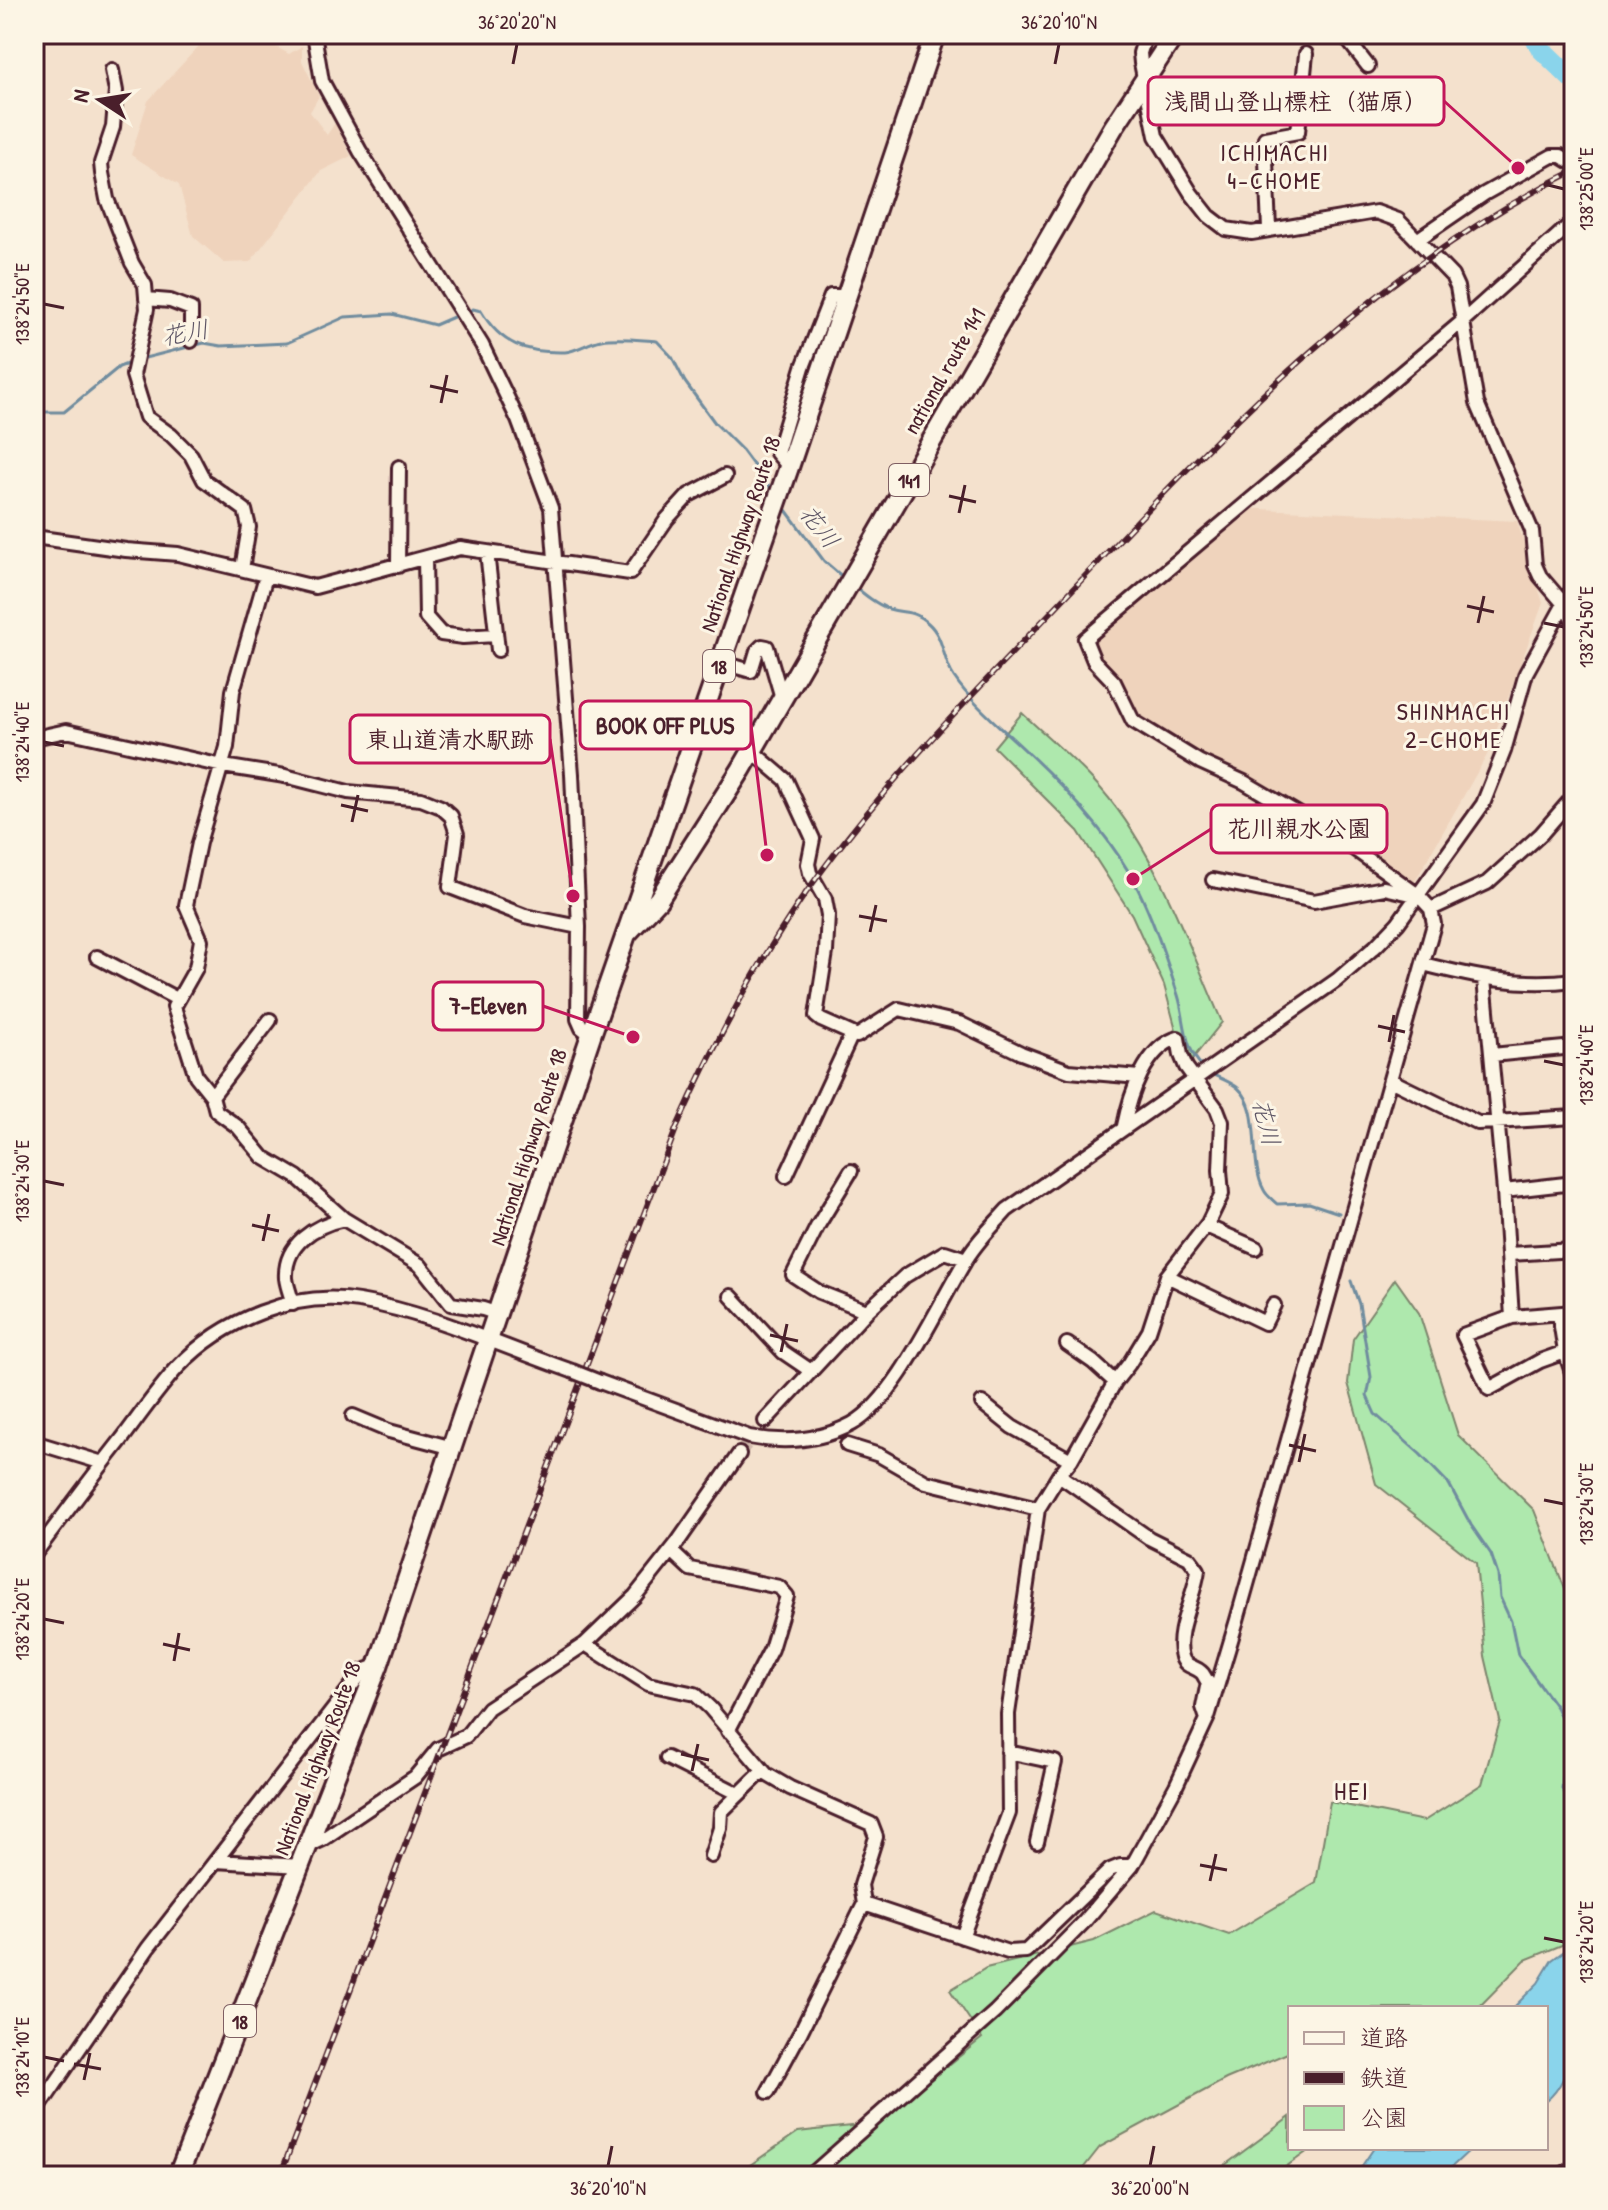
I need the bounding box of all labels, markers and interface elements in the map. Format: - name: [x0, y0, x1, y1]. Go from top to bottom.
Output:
- text: 36°20'20"N: [478, 8, 556, 35]
- text: 36°20'10"N: [1021, 8, 1097, 35]
- north arrow: [60, 60, 140, 140]
- callout: 浅間山登山標柱（猫原）: [1148, 77, 1444, 125]
- text: 浅間山登山標柱（猫原）: [1164, 85, 1428, 117]
- text: N: [65, 87, 96, 105]
- district label: ICHIMACHI 4-CHOME: [1220, 136, 1330, 196]
- text: 138°25'00"E: [1572, 147, 1599, 231]
- text: 138°24'50"E: [8, 263, 35, 345]
- street label: national route 141: [896, 302, 992, 440]
- water label: 花川: [159, 312, 211, 352]
- street label: National Highway Route 18: [692, 432, 788, 636]
- road number: 141: [889, 464, 929, 496]
- water label: 花川: [793, 497, 847, 555]
- text: 138°24'50"E: [1572, 586, 1599, 668]
- road number: 18: [703, 650, 735, 682]
- district label: SHINMACHI 2-CHOME: [1397, 695, 1511, 755]
- text: 138°24'40"E: [8, 701, 35, 783]
- callout: BOOK OFF PLUS: [580, 701, 751, 749]
- text: BOOK OFF PLUS: [596, 709, 734, 741]
- callout: 東山道清水駅跡: [350, 715, 550, 763]
- text: 東山道清水駅跡: [366, 723, 534, 755]
- callout: 花川親水公園: [1211, 805, 1387, 853]
- text: 花川親水公園: [1227, 812, 1371, 844]
- callout: 7-Eleven: [433, 982, 543, 1030]
- text: 7-Eleven: [448, 989, 527, 1021]
- text: 138°24'40"E: [1572, 1024, 1599, 1106]
- street label: National Highway Route 18: [482, 1045, 574, 1249]
- water label: 花川: [1246, 1095, 1288, 1149]
- text: 138°24'30"E: [8, 1140, 35, 1222]
- text: 138°24'30"E: [1572, 1463, 1599, 1545]
- text: 138°24'20"E: [8, 1577, 35, 1660]
- street label: National Highway Route 18: [266, 1657, 368, 1859]
- district label: HEI: [1334, 1773, 1370, 1808]
- text: 138°24'20"E: [1572, 1900, 1599, 1983]
- road number: 18: [224, 2005, 256, 2037]
- legend: [1288, 2006, 1548, 2150]
- text: 138°24'10"E: [8, 2016, 35, 2097]
- text: 道路: [1360, 2021, 1408, 2053]
- text: 鉄道: [1360, 2061, 1408, 2093]
- text: 公園: [1360, 2101, 1408, 2133]
- text: 36°20'10"N: [570, 2174, 646, 2201]
- text: 36°20'00"N: [1111, 2174, 1189, 2201]

